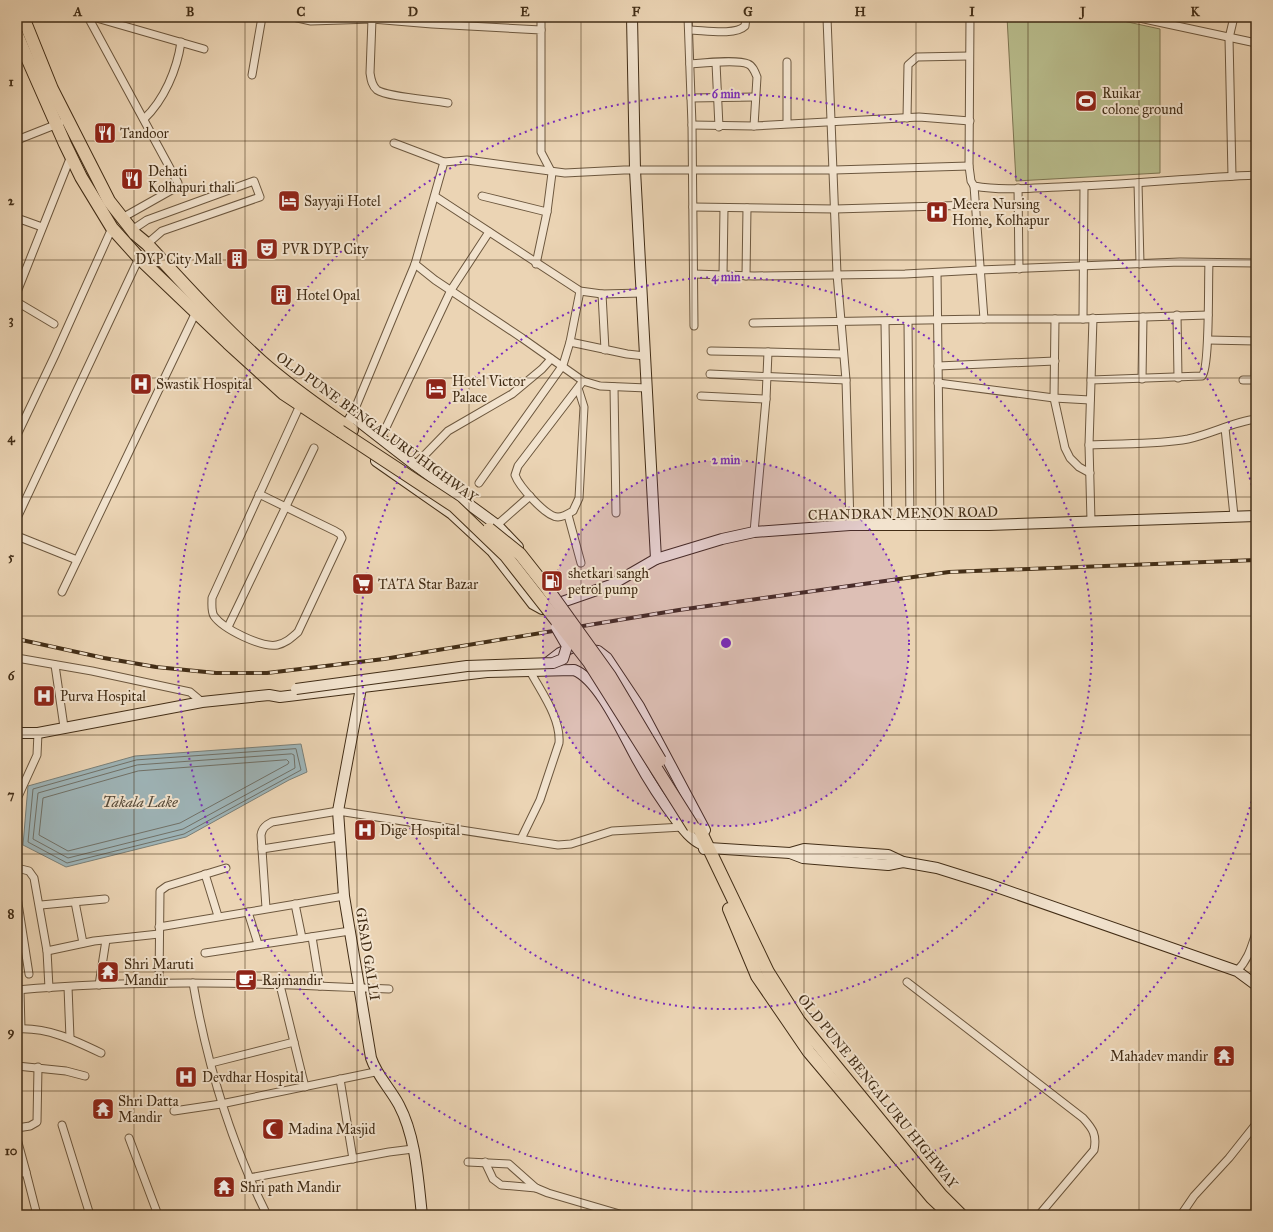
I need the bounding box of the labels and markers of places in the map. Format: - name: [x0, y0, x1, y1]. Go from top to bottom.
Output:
- place label: Ruikar colone ground: [1102, 85, 1183, 118]
- sports icon: Ruikar colone ground: [1073, 88, 1099, 114]
- restaurant icon: Tandoor: [92, 120, 118, 146]
- place label: Tandoor: [120, 125, 170, 142]
- place label: Dehati Kolhapuri thali: [148, 163, 235, 196]
- restaurant icon: Dehati Kolhapuri thali: [119, 166, 145, 192]
- hotel icon: Sayyaji Hotel: [276, 188, 302, 214]
- place label: Sayyaji Hotel: [304, 193, 381, 210]
- place label: Meera Nursing Home, Kolhapur: [952, 196, 1050, 229]
- hospital icon: Meera Nursing Home, Kolhapur: [924, 199, 950, 225]
- theatre icon: PVR DYP City: [254, 236, 280, 262]
- place label: PVR DYP City: [282, 241, 369, 258]
- building icon: DYP City Mall: [224, 246, 250, 272]
- place label: DYP City Mall: [135, 251, 222, 268]
- building icon: Hotel Opal: [268, 282, 294, 308]
- place label: Hotel Opal: [296, 287, 360, 304]
- hospital icon: Swastik Hospital: [128, 371, 154, 397]
- place label: Hotel Victor Palace: [452, 373, 526, 406]
- place label: Swastik Hospital: [156, 376, 252, 393]
- hotel icon: Hotel Victor Palace: [423, 376, 449, 402]
- place label: shetkari sangh petrol pump: [567, 565, 649, 598]
- fuel station icon: shetkari sangh petrol pump: [539, 568, 565, 594]
- supermarket icon: TATA Star Bazar: [350, 571, 376, 597]
- place label: TATA Star Bazar: [378, 576, 479, 593]
- centre of rings: [719, 636, 733, 650]
- hospital icon: Purva Hospital: [31, 683, 57, 709]
- place label: Purva Hospital: [60, 688, 146, 705]
- hospital icon: Dige Hospital: [352, 817, 378, 843]
- place label: Dige Hospital: [380, 822, 460, 839]
- place label: Shri Maruti Mandir: [124, 956, 194, 989]
- temple icon: Shri Maruti Mandir: [95, 959, 121, 985]
- cafe icon: Rajmandir: [233, 967, 259, 993]
- place label: Rajmandir: [262, 972, 323, 989]
- temple icon: Mahadev mandir: [1211, 1043, 1237, 1069]
- place label: Mahadev mandir: [1110, 1048, 1209, 1065]
- hospital icon: Devdhar Hospital: [173, 1064, 199, 1090]
- place label: Devdhar Hospital: [202, 1069, 304, 1086]
- place label: Shri Datta Mandir: [118, 1093, 179, 1126]
- temple icon: Shri Datta Mandir: [90, 1096, 116, 1122]
- mosque icon: Madina Masjid: [260, 1116, 286, 1142]
- place label: Madina Masjid: [288, 1121, 375, 1138]
- temple icon: Shri path Mandir: [211, 1174, 237, 1200]
- place label: Shri path Mandir: [240, 1179, 341, 1196]

